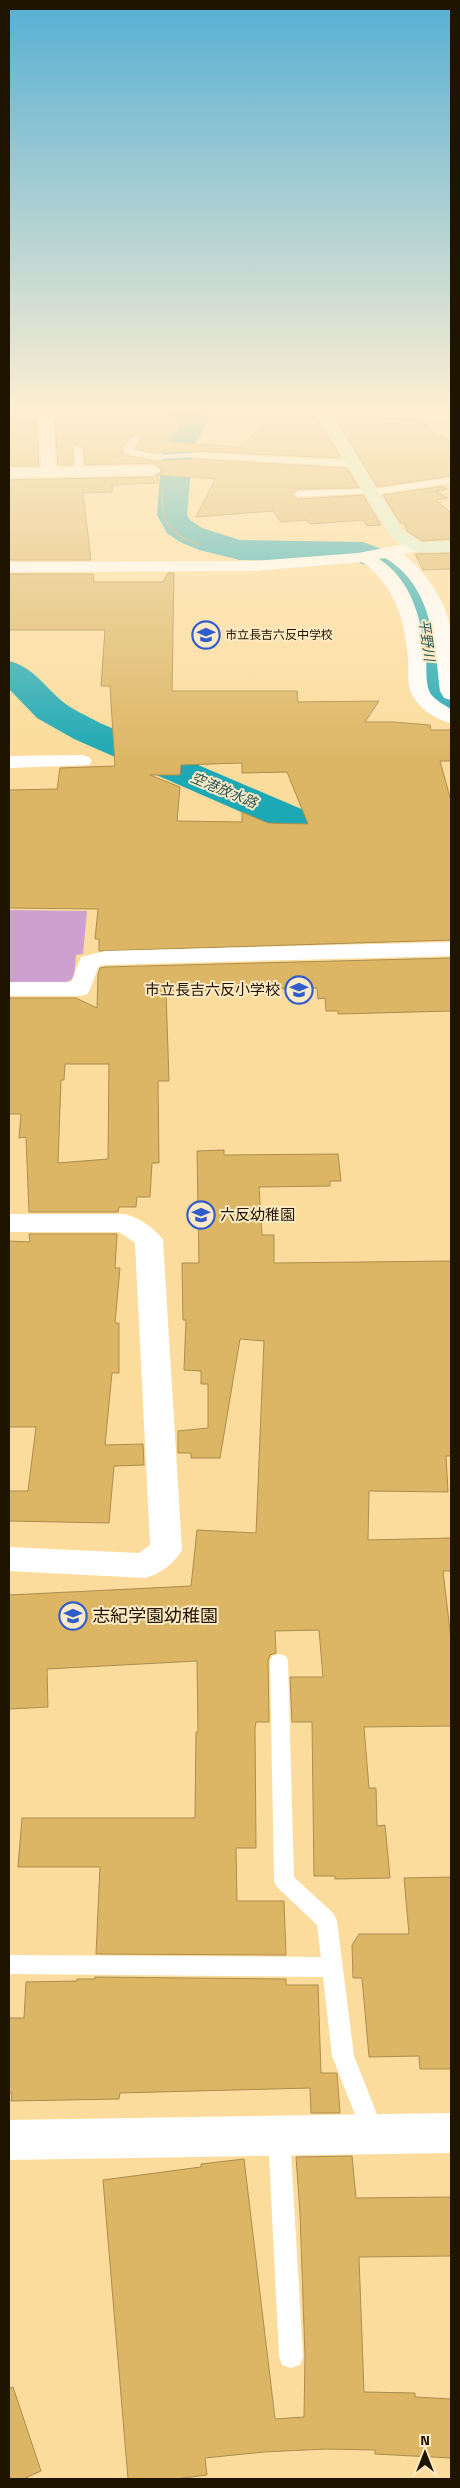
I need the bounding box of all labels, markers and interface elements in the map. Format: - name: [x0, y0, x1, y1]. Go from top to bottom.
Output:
- water label: 平野川: [414, 618, 441, 664]
- school or university icon: 市立長吉六反中学校: [191, 620, 221, 650]
- place label: 市立長吉六反中学校: [225, 625, 333, 644]
- water label: 空港放水路: [188, 766, 261, 813]
- school or university icon: 市立長吉六反小学校: [284, 975, 314, 1005]
- place label: 市立長吉六反小学校: [145, 978, 280, 1001]
- school or university icon: 六反幼稚園: [186, 1200, 216, 1230]
- place label: 六反幼稚園: [220, 1203, 295, 1226]
- school or university icon: 志紀学園幼稚園: [58, 1601, 88, 1631]
- place label: 志紀学園幼稚園: [92, 1602, 218, 1629]
- north arrow: [400, 2428, 450, 2478]
- text: N: [420, 2429, 430, 2450]

